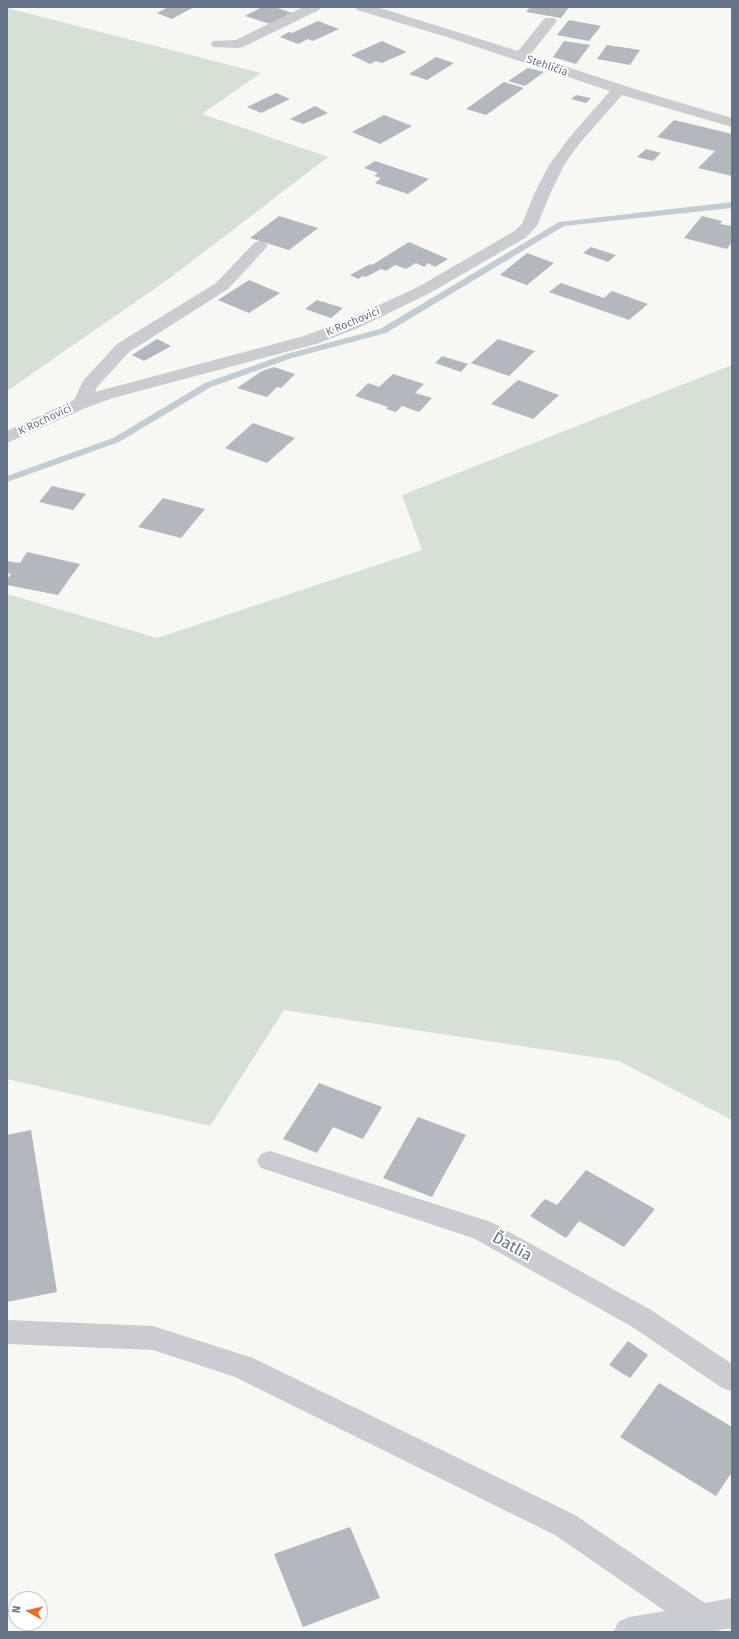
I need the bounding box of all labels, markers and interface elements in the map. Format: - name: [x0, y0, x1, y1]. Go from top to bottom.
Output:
- street label: Stehličia: [525, 53, 569, 79]
- street label: K Rochovici: [324, 305, 382, 339]
- street label: K Rochovici: [16, 402, 74, 438]
- street label: Ďatlia: [489, 1228, 535, 1266]
- north arrow: [8, 1591, 48, 1631]
- text: N: [10, 1605, 24, 1614]

